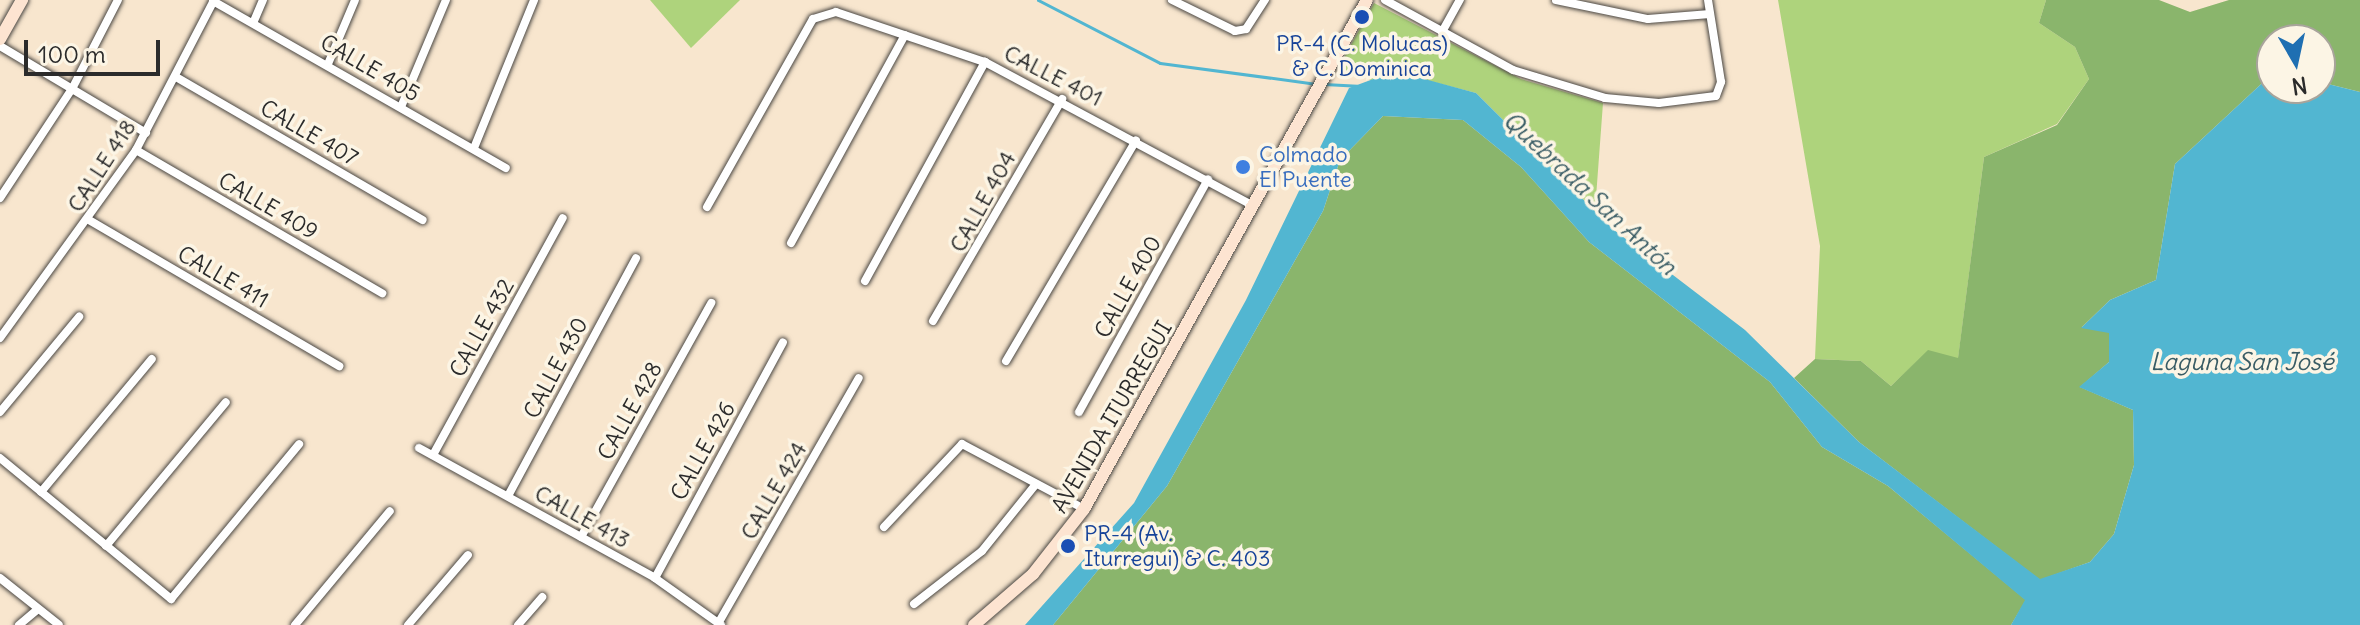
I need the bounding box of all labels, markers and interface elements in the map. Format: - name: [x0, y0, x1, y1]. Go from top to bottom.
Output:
- marker: PR-4 (C. Molucas) & C. Dominica: [1353, 8, 1371, 26]
- scale bar: [28, 24, 164, 74]
- north arrow: [2256, 24, 2336, 104]
- street label: CALLE 405: [316, 29, 424, 107]
- place label: PR-4 (C. Molucas) & C. Dominica: [1276, 30, 1448, 82]
- text: 100 m: [38, 39, 106, 69]
- street label: CALLE 401: [1000, 40, 1106, 112]
- text: N: [2290, 71, 2309, 101]
- street label: CALLE 407: [255, 94, 363, 172]
- water label: Quebrada San Antón: [1498, 105, 1682, 281]
- street label: CALLE 418: [62, 115, 142, 217]
- place label: Colmado El Puente: [1259, 141, 1351, 192]
- street label: CALLE 404: [945, 147, 1021, 257]
- marker: Colmado El Puente: [1234, 158, 1252, 176]
- street label: CALLE 409: [214, 167, 322, 245]
- street label: CALLE 400: [1089, 231, 1167, 343]
- street label: CALLE 411: [173, 240, 273, 314]
- street label: CALLE 432: [444, 274, 520, 382]
- street label: CALLE 430: [518, 313, 594, 423]
- street label: AVENIDA ITURREGUI: [1046, 316, 1178, 518]
- water label: Laguna San José: [2150, 348, 2334, 376]
- street label: CALLE 428: [592, 357, 668, 465]
- street label: CALLE 426: [665, 397, 741, 505]
- street label: CALLE 424: [736, 438, 812, 544]
- street label: CALLE 413: [530, 480, 634, 554]
- place label: PR-4 (Av. Iturregui) & C. 403: [1084, 520, 1270, 572]
- marker: PR-4 (Av. Iturregui) & C. 403: [1059, 537, 1077, 555]

